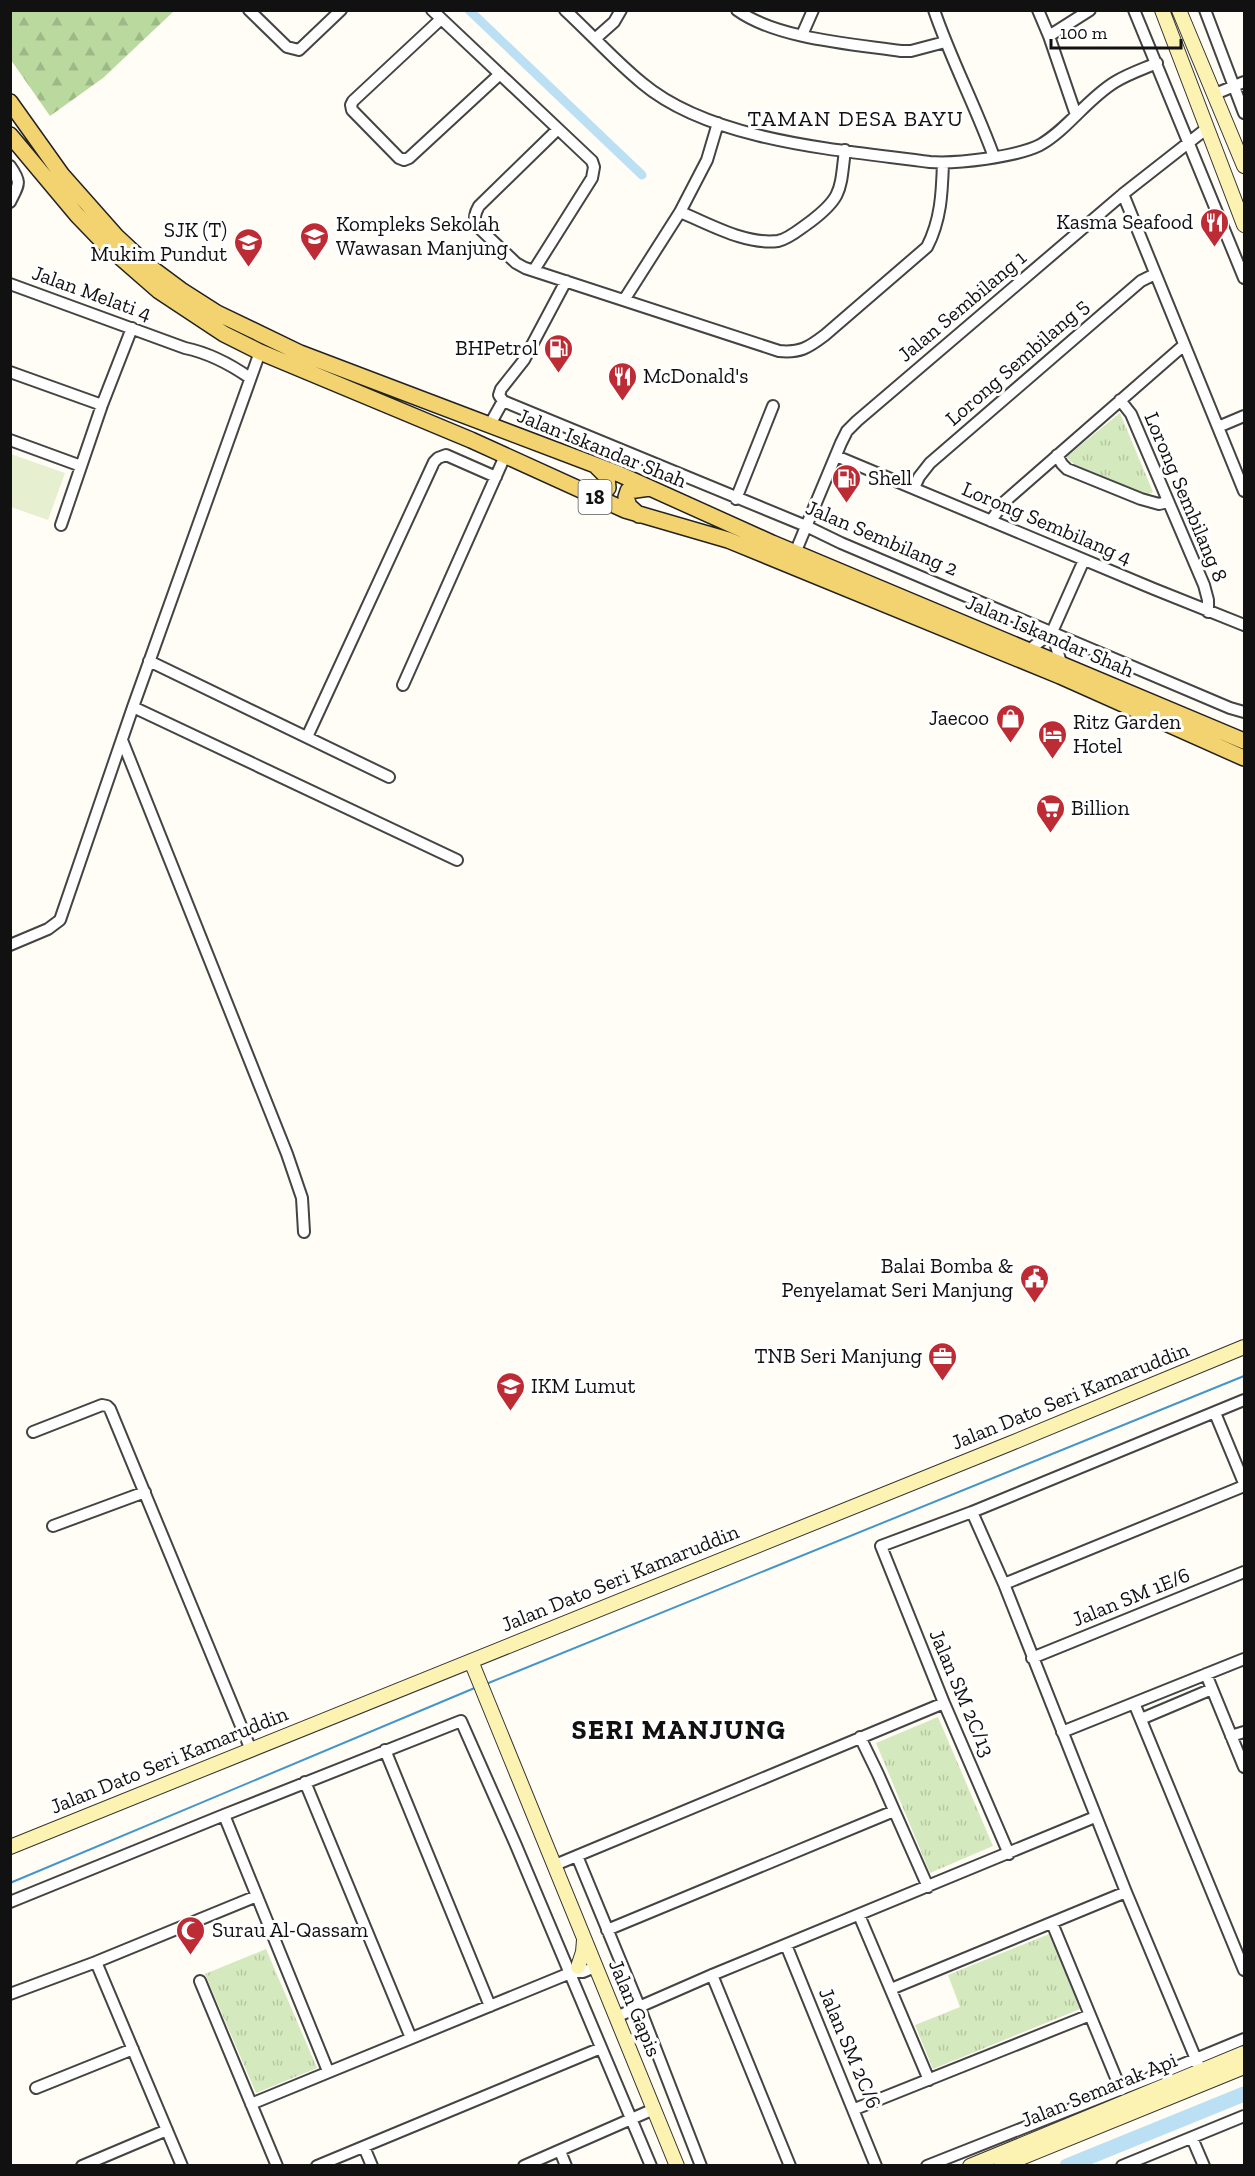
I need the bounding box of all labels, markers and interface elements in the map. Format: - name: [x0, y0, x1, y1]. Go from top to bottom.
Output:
- scale bar: [1051, 12, 1182, 50]
- text: 100 m: [1060, 22, 1108, 44]
- district label: TAMAN DESA BAYU: [748, 105, 964, 132]
- restaurant icon: Kasma Seafood: [1198, 206, 1230, 248]
- place label: Kasma Seafood: [1056, 209, 1193, 234]
- place label: Kompleks Sekolah Wawasan Manjung: [336, 211, 508, 261]
- place label: SJK (T) Mukim Pundut: [90, 217, 227, 266]
- school or university icon: Kompleks Sekolah Wawasan Manjung: [299, 220, 331, 262]
- school or university icon: SJK (T) Mukim Pundut: [232, 226, 264, 268]
- street label: Jalan Sembilang 1: [892, 245, 1031, 367]
- street label: Jalan Melati 4: [29, 259, 155, 326]
- street label: Lorong Sembilang 5: [940, 293, 1093, 430]
- fuel station icon: BHPetrol: [543, 332, 575, 374]
- place label: BHPetrol: [455, 335, 538, 360]
- restaurant icon: McDonald's: [606, 360, 638, 402]
- place label: McDonald's: [643, 363, 748, 388]
- street label: Jalan Iskandar Shah: [514, 402, 691, 493]
- street label: Lorong Sembilang 8: [1139, 408, 1233, 585]
- fuel station icon: Shell: [831, 462, 863, 504]
- place label: Shell: [868, 465, 912, 490]
- street label: Lorong Sembilang 4: [959, 476, 1136, 570]
- road number: 18: [578, 480, 612, 514]
- street label: Jalan Sembilang 2: [802, 494, 962, 581]
- street label: Jalan Iskandar Shah: [962, 589, 1138, 682]
- shop icon: Jaecoo: [994, 702, 1026, 744]
- place label: Jaecoo: [929, 705, 989, 730]
- place label: Ritz Garden Hotel: [1073, 709, 1181, 758]
- hotel icon: Ritz Garden Hotel: [1036, 718, 1068, 760]
- supermarket icon: Billion: [1034, 792, 1066, 834]
- place label: Billion: [1071, 795, 1129, 820]
- place label: Balai Bomba & Penyelamat Seri Manjung: [781, 1253, 1013, 1303]
- public building icon: Balai Bomba & Penyelamat Seri Manjung: [1018, 1262, 1050, 1304]
- street label: Jalan Dato Seri Kamaruddin: [947, 1336, 1192, 1455]
- office icon: TNB Seri Manjung: [927, 1340, 959, 1382]
- place label: TNB Seri Manjung: [754, 1343, 922, 1369]
- school or university icon: IKM Lumut: [494, 1370, 526, 1412]
- place label: IKM Lumut: [531, 1373, 635, 1398]
- street label: Jalan Dato Seri Kamaruddin: [497, 1518, 742, 1637]
- street label: Jalan SM 1E/6: [1068, 1562, 1193, 1631]
- street label: Jalan SM 2C/13: [924, 1625, 1001, 1760]
- street label: Jalan Dato Seri Kamaruddin: [46, 1700, 291, 1819]
- district label: SERI MANJUNG: [571, 1714, 787, 1746]
- mosque icon: Surau Al-Qassam: [175, 1914, 207, 1956]
- place label: Surau Al-Qassam: [212, 1917, 368, 1942]
- street label: Jalan Gapis: [604, 1956, 667, 2060]
- street label: Jalan SM 2C/6: [814, 1984, 887, 2112]
- street label: Jalan Semarak Api: [1017, 2047, 1181, 2132]

